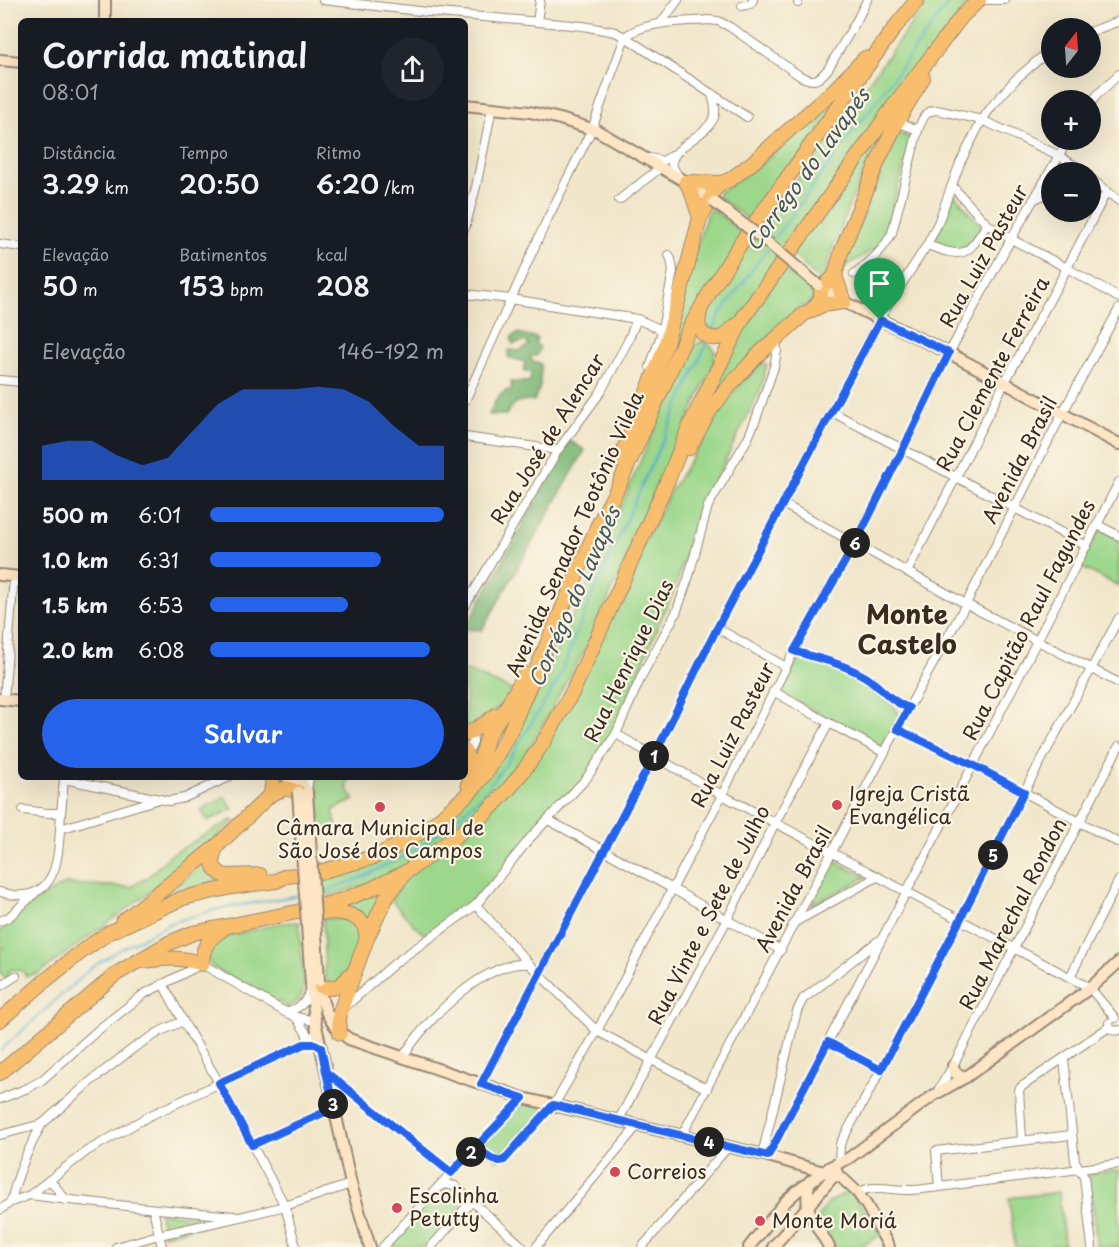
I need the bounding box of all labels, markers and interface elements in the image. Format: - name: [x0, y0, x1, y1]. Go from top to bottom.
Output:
- north arrow: [1041, 18, 1101, 78]
- map controls: [1041, 18, 1101, 222]
- text: Corrida matinal: [42, 29, 307, 79]
- button: share: [381, 38, 444, 101]
- text: 08:01: [42, 77, 98, 107]
- water label: Corrégo do Lavapés: [736, 79, 878, 257]
- button: +: [1041, 90, 1101, 150]
- text: Distância: [42, 140, 116, 164]
- text: Tempo: [179, 140, 228, 164]
- text: Ritmo: [316, 140, 361, 164]
- button: −: [1041, 162, 1101, 222]
- text: 3.29: [42, 164, 99, 203]
- text: 20:50: [179, 164, 260, 203]
- text: 6:20: [316, 164, 379, 203]
- text: km: [99, 175, 129, 199]
- text: /km: [379, 175, 415, 199]
- street label: Rua Luiz Pasteur: [931, 178, 1035, 333]
- text: Elevação: [42, 242, 109, 266]
- text: Batimentos: [179, 242, 267, 266]
- text: kcal: [316, 242, 348, 266]
- pin: [854, 258, 905, 320]
- text: 50: [42, 266, 78, 305]
- text: 153: [179, 266, 225, 305]
- text: 208: [316, 266, 370, 305]
- icon: arrive: [863, 267, 896, 300]
- street label: Rua Clemente Ferreira: [928, 270, 1056, 476]
- text: m: [78, 277, 97, 301]
- text: bpm: [225, 277, 263, 301]
- text: Elevação: [42, 336, 126, 366]
- text: 146–192 m: [338, 336, 444, 366]
- street label: Rua José de Alencar: [482, 347, 612, 530]
- street label: Avenida Senador Teotônio Vilela: [497, 386, 651, 681]
- street label: Avenida Brasil: [974, 391, 1064, 528]
- street label: Rua Capitão Raul Fagundes: [954, 494, 1102, 745]
- water label: Corrégo do Lavapés: [519, 499, 628, 692]
- text: 500 m: [42, 500, 109, 530]
- text: 6:01: [138, 500, 181, 530]
- pin: 6: [840, 528, 870, 558]
- text: 6: [849, 531, 861, 555]
- text: 1.0 km: [42, 545, 109, 575]
- text: 6:31: [138, 545, 179, 575]
- street label: Rua Henrique Dias: [576, 574, 681, 747]
- text: 1.5 km: [42, 590, 108, 620]
- text: 6:53: [138, 590, 183, 620]
- district label: Monte Castelo: [857, 594, 957, 663]
- text: 2.0 km: [42, 635, 114, 665]
- text: 6:08: [138, 635, 185, 665]
- street label: Rua Luiz Pasteur: [682, 656, 782, 812]
- button: Salvar: [42, 699, 444, 768]
- pin: 1: [639, 741, 669, 771]
- text: 1: [650, 744, 658, 768]
- place label: Igreja Cristã Evangélica: [849, 778, 970, 831]
- marker: Igreja Cristã Evangélica: [830, 798, 844, 812]
- marker: Câmara Municipal de São José dos Campos: [373, 800, 387, 814]
- street label: Rua Vinte e Sete de Julho: [640, 800, 777, 1030]
- place label: Câmara Municipal de São José dos Campos: [276, 812, 484, 865]
- street label: Rua Marechal Rondon: [951, 812, 1074, 1015]
- street label: Avenida Brasil: [747, 820, 839, 957]
- pin: 5: [978, 840, 1008, 870]
- text: 5: [988, 843, 998, 867]
- pin: 3: [318, 1089, 348, 1119]
- text: 3: [328, 1092, 338, 1116]
- pin: 4: [694, 1127, 724, 1157]
- text: 4: [704, 1130, 714, 1154]
- pin: 2: [456, 1137, 486, 1167]
- text: 2: [465, 1140, 477, 1164]
- place label: Correios: [627, 1156, 707, 1186]
- marker: Correios: [608, 1165, 622, 1179]
- place label: Escolinha Petutty: [409, 1180, 499, 1233]
- marker: Escolinha Petutty: [390, 1201, 404, 1215]
- place label: Monte Moriá: [772, 1205, 897, 1235]
- marker: Monte Moriá: [753, 1214, 767, 1228]

